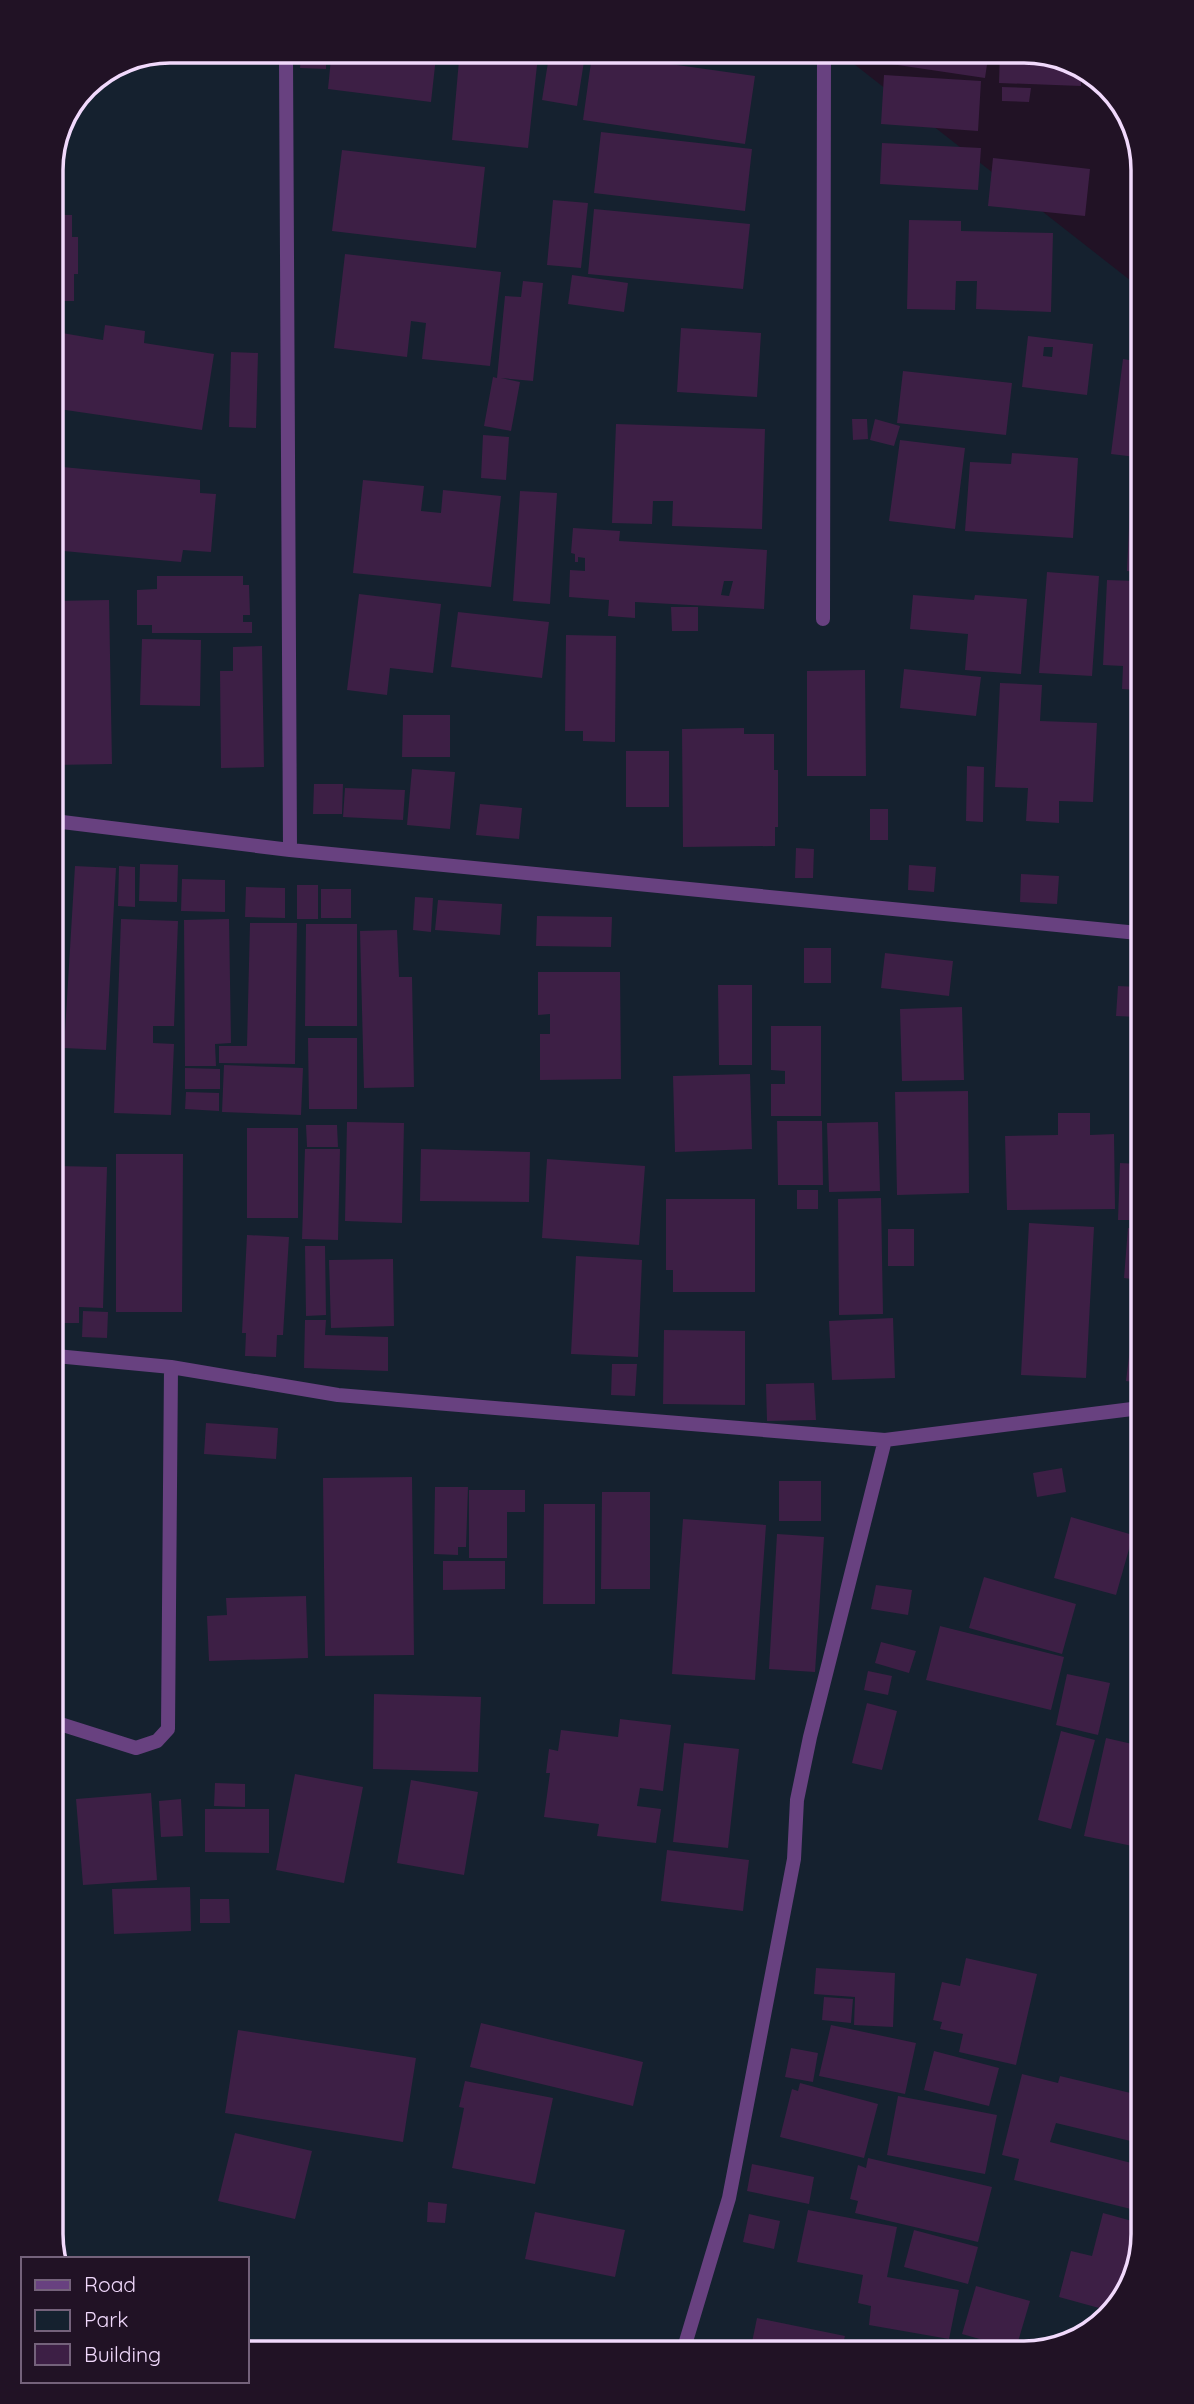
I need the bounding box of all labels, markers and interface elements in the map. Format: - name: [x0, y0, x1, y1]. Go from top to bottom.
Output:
- legend: [21, 2257, 248, 2383]
- text: Road: [84, 2271, 136, 2297]
- text: Park: [84, 2306, 128, 2332]
- text: Building: [84, 2341, 161, 2367]

